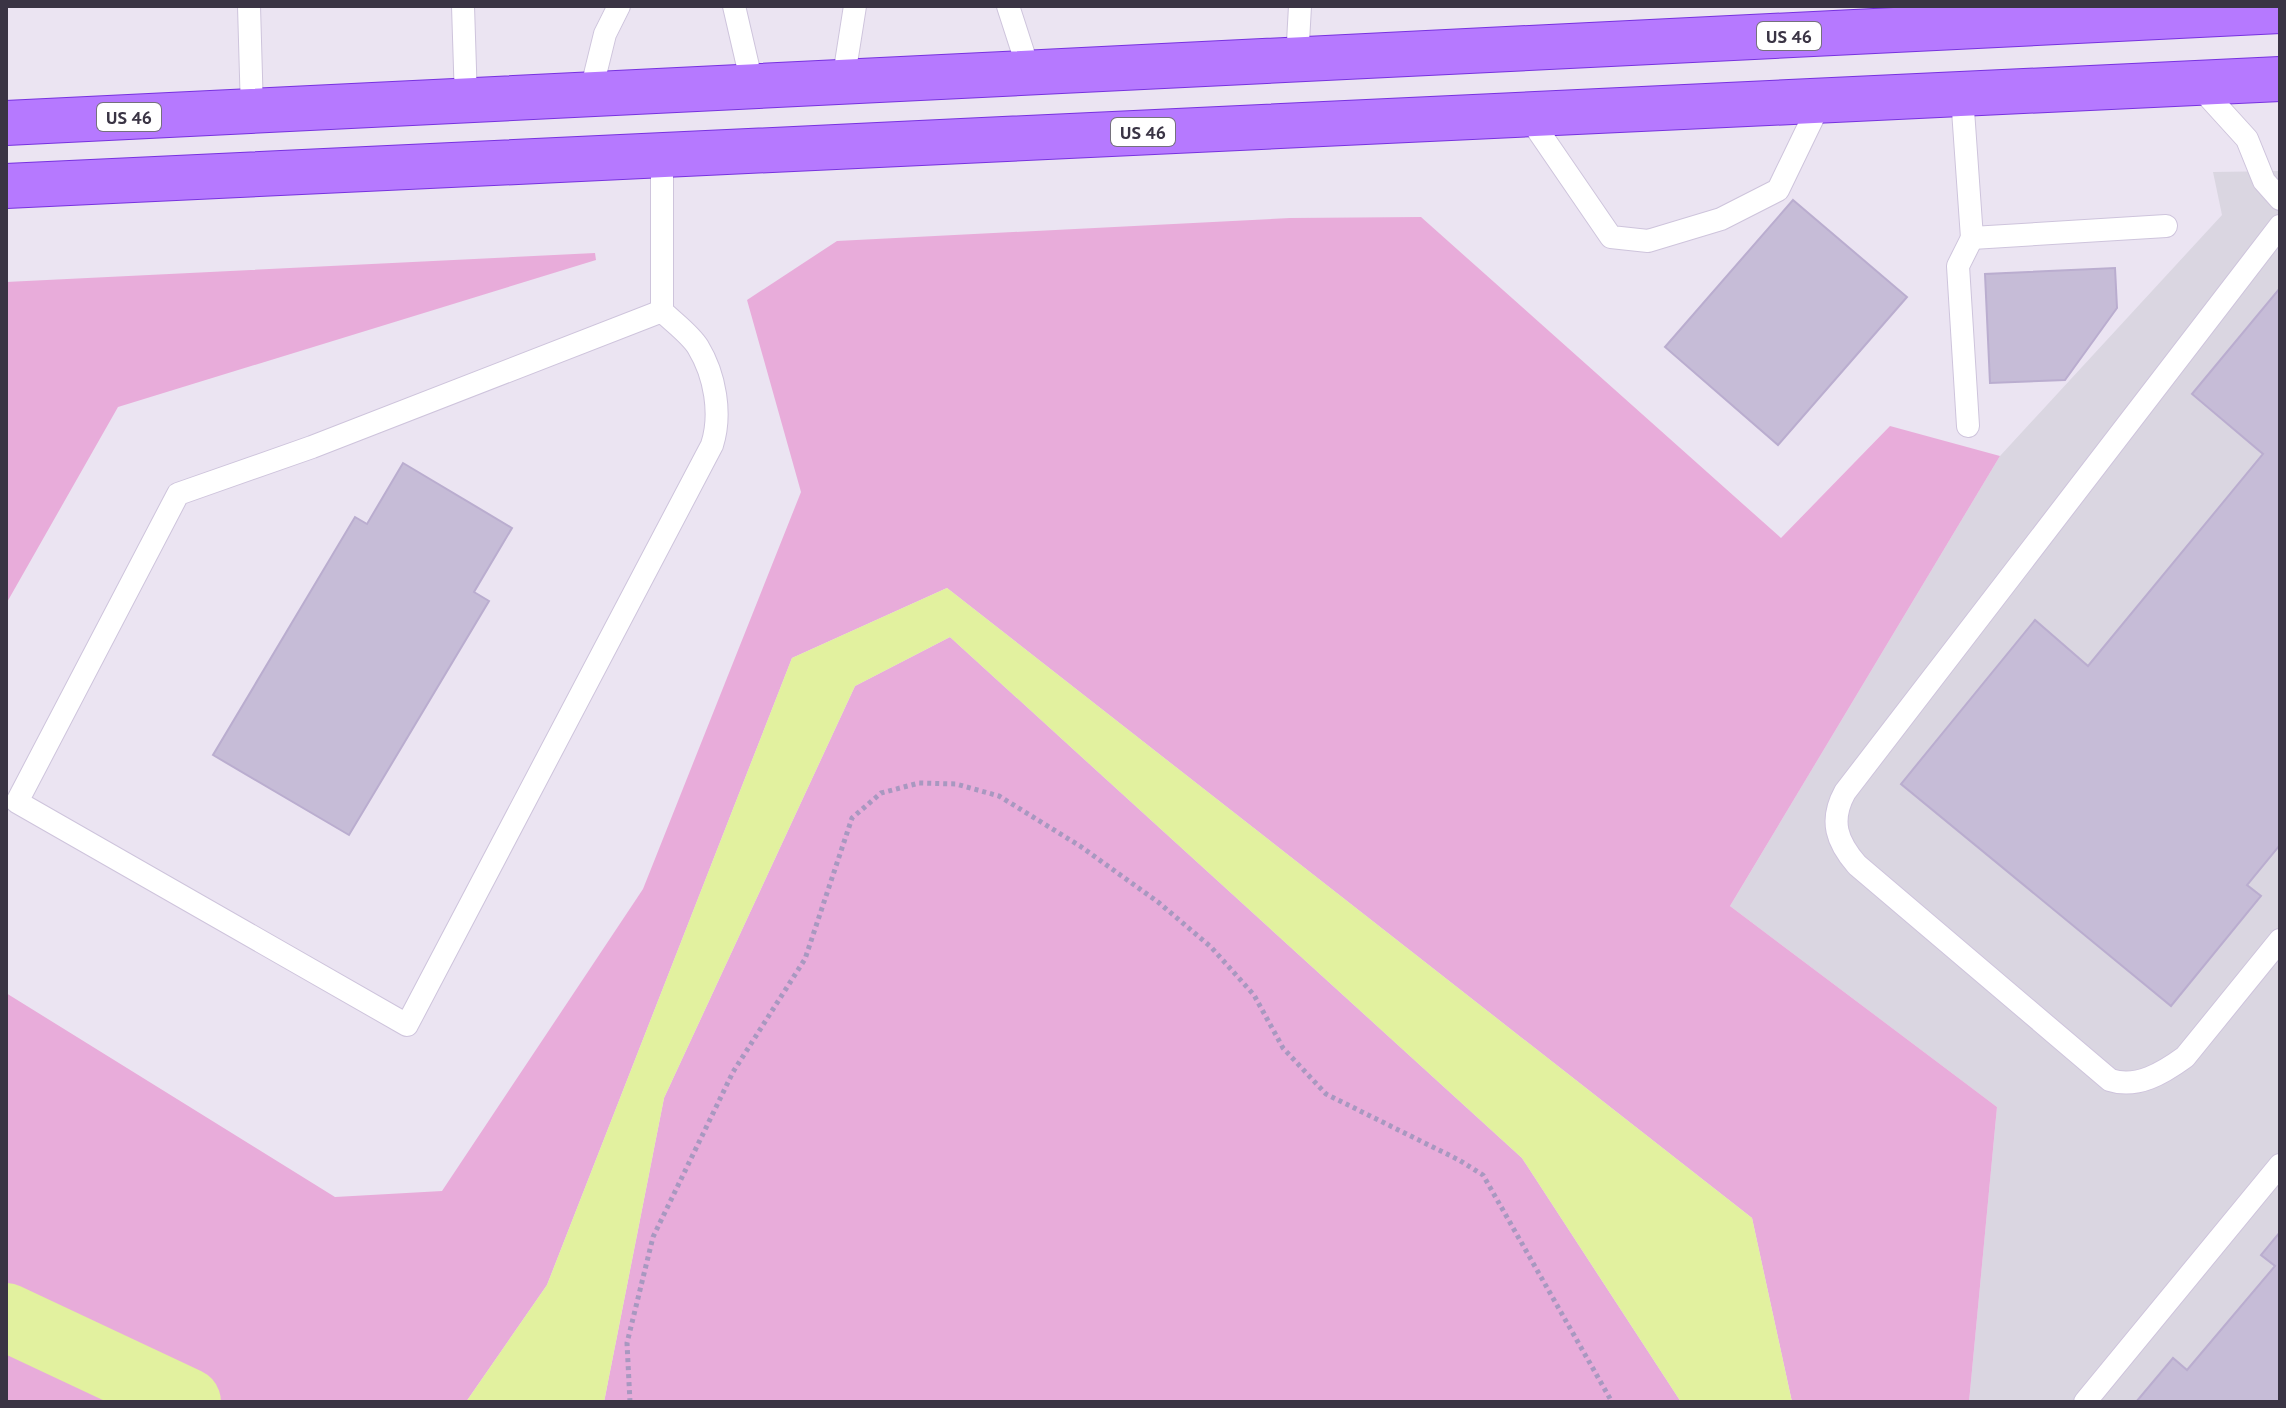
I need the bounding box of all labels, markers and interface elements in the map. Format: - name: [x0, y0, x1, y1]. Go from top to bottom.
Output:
- road number: US 46: [1757, 22, 1821, 50]
- road number: US 46: [97, 103, 161, 131]
- road number: US 46: [1111, 118, 1175, 146]

